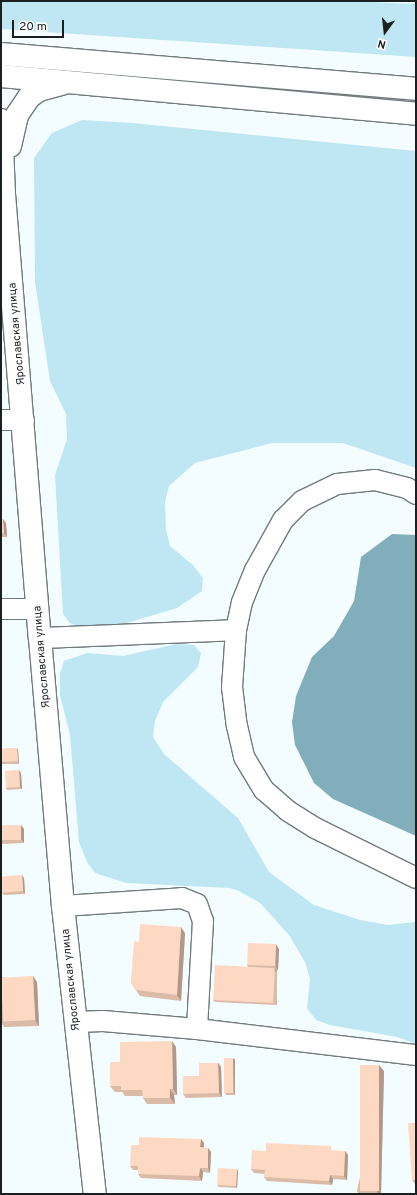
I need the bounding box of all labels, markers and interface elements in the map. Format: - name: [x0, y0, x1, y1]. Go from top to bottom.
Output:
- scale bar: [14, 12, 66, 38]
- north arrow: [365, 12, 405, 52]
- text: 20 m: [19, 19, 47, 35]
- text: N: [376, 36, 388, 51]
- street label: Ярославская улица: [6, 282, 28, 386]
- street label: Ярославская улица: [31, 605, 53, 709]
- street label: Ярославская улица: [59, 928, 83, 1032]

